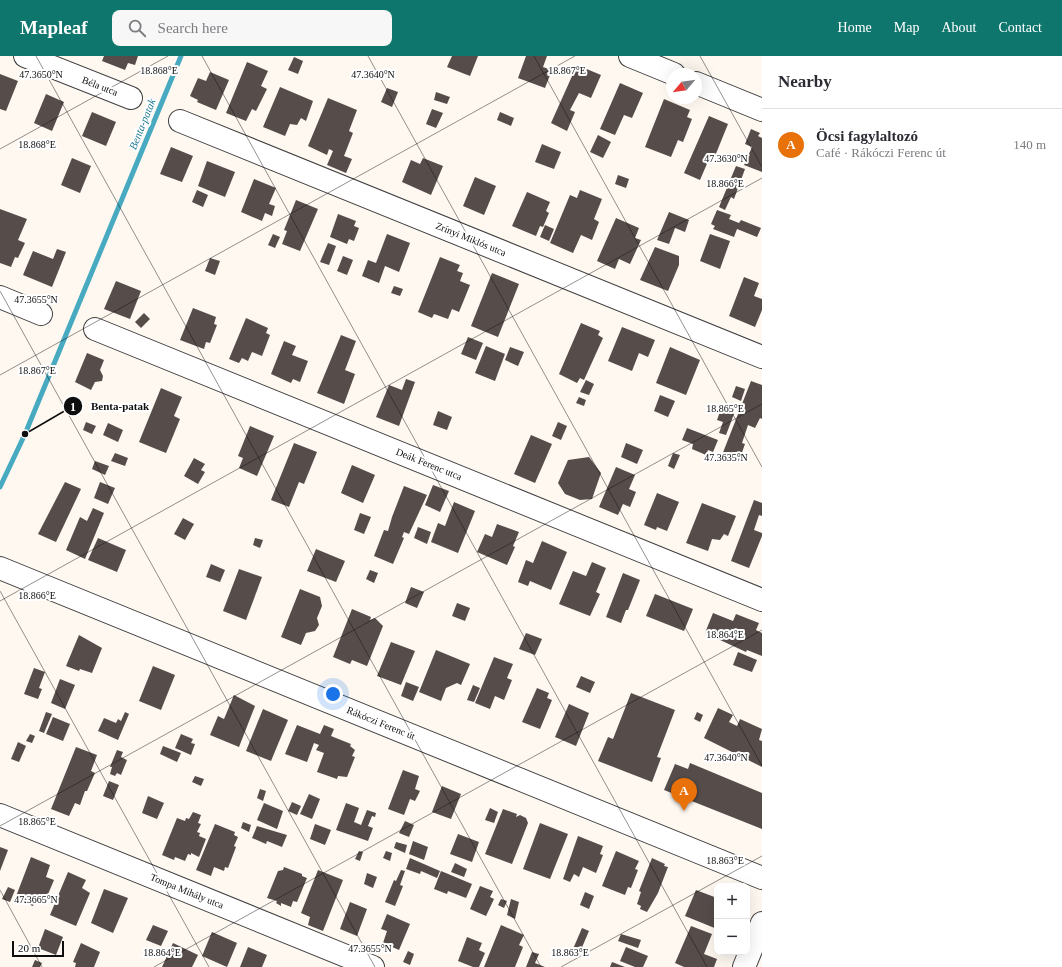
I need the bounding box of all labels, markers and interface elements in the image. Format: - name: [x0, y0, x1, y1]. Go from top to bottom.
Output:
- search box: [112, 10, 392, 46]
- text: Mapleaf: [20, 17, 88, 38]
- icon: search: [126, 17, 148, 39]
- text: Search here: [158, 20, 228, 36]
- text: Home: [838, 20, 872, 35]
- text: Map: [894, 20, 919, 35]
- text: About: [941, 20, 976, 35]
- text: Contact: [998, 20, 1042, 35]
- text: 18.868°E: [140, 65, 178, 76]
- text: 18.867°E: [548, 65, 586, 76]
- north arrow: [666, 68, 702, 104]
- text: 47.3650°N: [19, 69, 63, 80]
- text: 47.3640°N: [351, 69, 395, 80]
- text: Nearby: [778, 72, 832, 91]
- street label: Béla utca: [81, 74, 120, 98]
- water label: Benta-patak: [126, 96, 158, 151]
- text: Öcsi fagylaltozó: [816, 128, 918, 144]
- text: A: [786, 137, 796, 152]
- text: 140 m: [1013, 137, 1046, 152]
- text: 18.868°E: [18, 139, 56, 150]
- text: Café · Rákóczi Ferenc út: [816, 145, 946, 160]
- text: 47.3630°N: [704, 153, 748, 164]
- text: 18.866°E: [706, 178, 744, 189]
- street label: Zrínyi Miklós utca: [434, 220, 508, 258]
- text: 47.3655°N: [14, 294, 58, 305]
- text: 18.867°E: [18, 365, 56, 376]
- callout: Benta-patak: [63, 395, 157, 418]
- text: 1: [70, 400, 76, 414]
- text: Benta-patak: [91, 400, 150, 412]
- text: 18.865°E: [706, 403, 744, 414]
- street label: Deák Ferenc utca: [395, 446, 464, 482]
- text: 47.3635°N: [704, 452, 748, 463]
- text: 18.866°E: [18, 590, 56, 601]
- text: 18.864°E: [706, 629, 744, 640]
- your location: [323, 684, 343, 704]
- street label: Rákóczi Ferenc út: [345, 704, 417, 742]
- text: 47.3640°N: [704, 752, 748, 763]
- pin: A: [671, 778, 697, 811]
- text: 18.865°E: [18, 816, 56, 827]
- text: 18.863°E: [706, 855, 744, 866]
- street label: Tompa Mihály utca: [149, 871, 226, 911]
- map controls: [714, 883, 750, 955]
- button: +: [714, 883, 750, 919]
- text: 47.3665°N: [14, 894, 58, 905]
- button: −: [714, 919, 750, 955]
- scale bar: [12, 939, 64, 958]
- text: 20 m: [18, 942, 40, 954]
- text: 47.3655°N: [348, 943, 392, 954]
- text: 18.864°E: [143, 947, 181, 958]
- text: 18.863°E: [551, 947, 589, 958]

